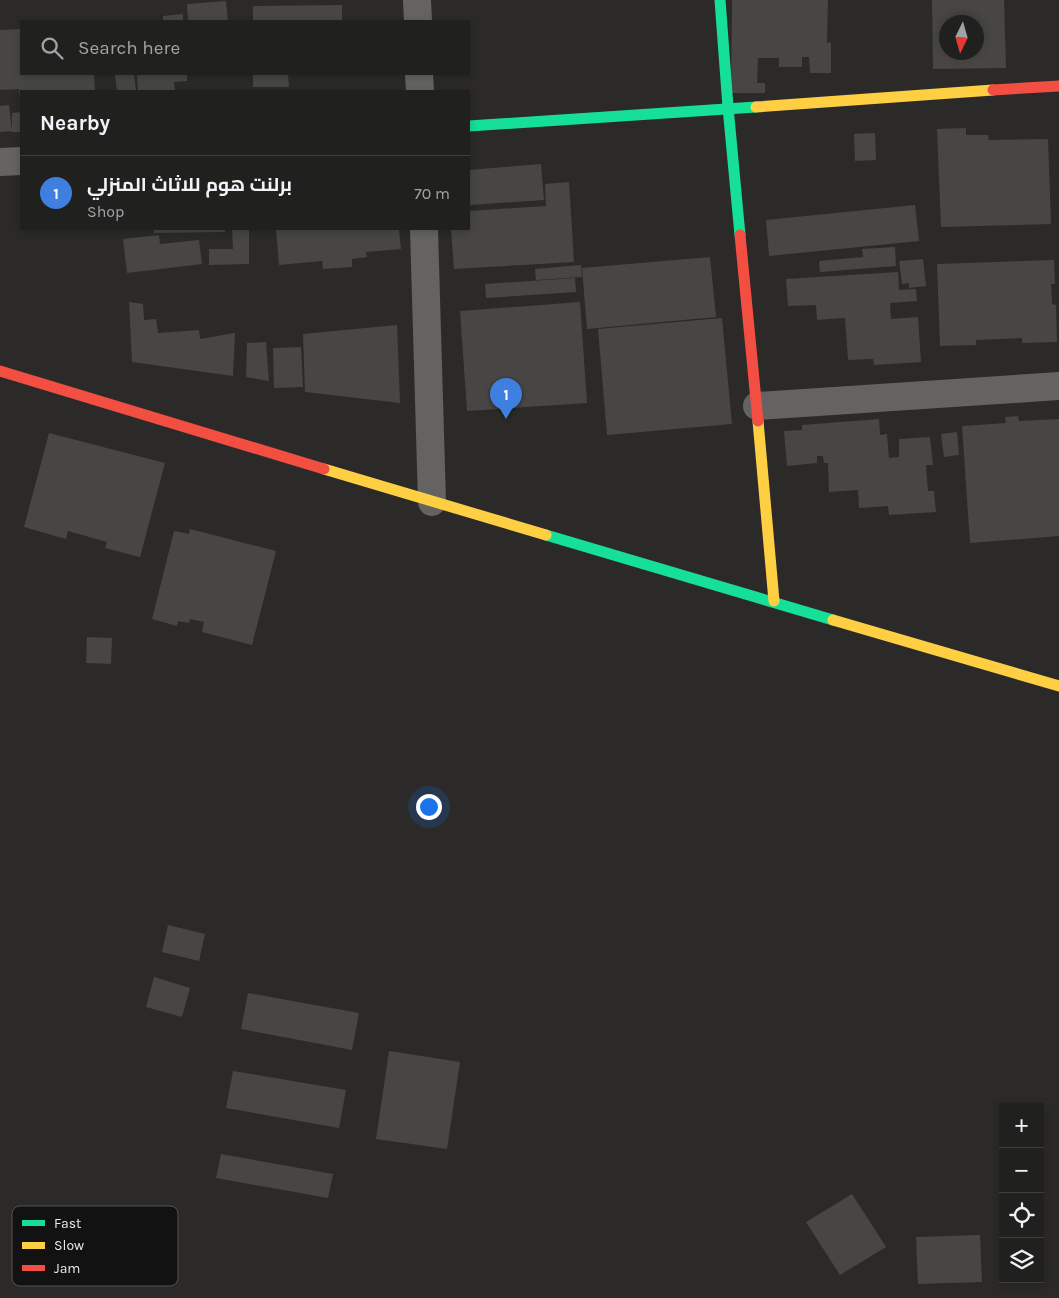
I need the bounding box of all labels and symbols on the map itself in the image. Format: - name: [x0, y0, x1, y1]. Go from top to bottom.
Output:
- north arrow: [939, 15, 984, 60]
- pin: 1: [490, 378, 522, 419]
- your location: [416, 794, 442, 820]
- legend: [12, 1206, 178, 1286]
- text: Fast: [54, 1215, 81, 1232]
- text: Slow: [54, 1237, 84, 1254]
- text: Jam: [54, 1260, 80, 1277]

